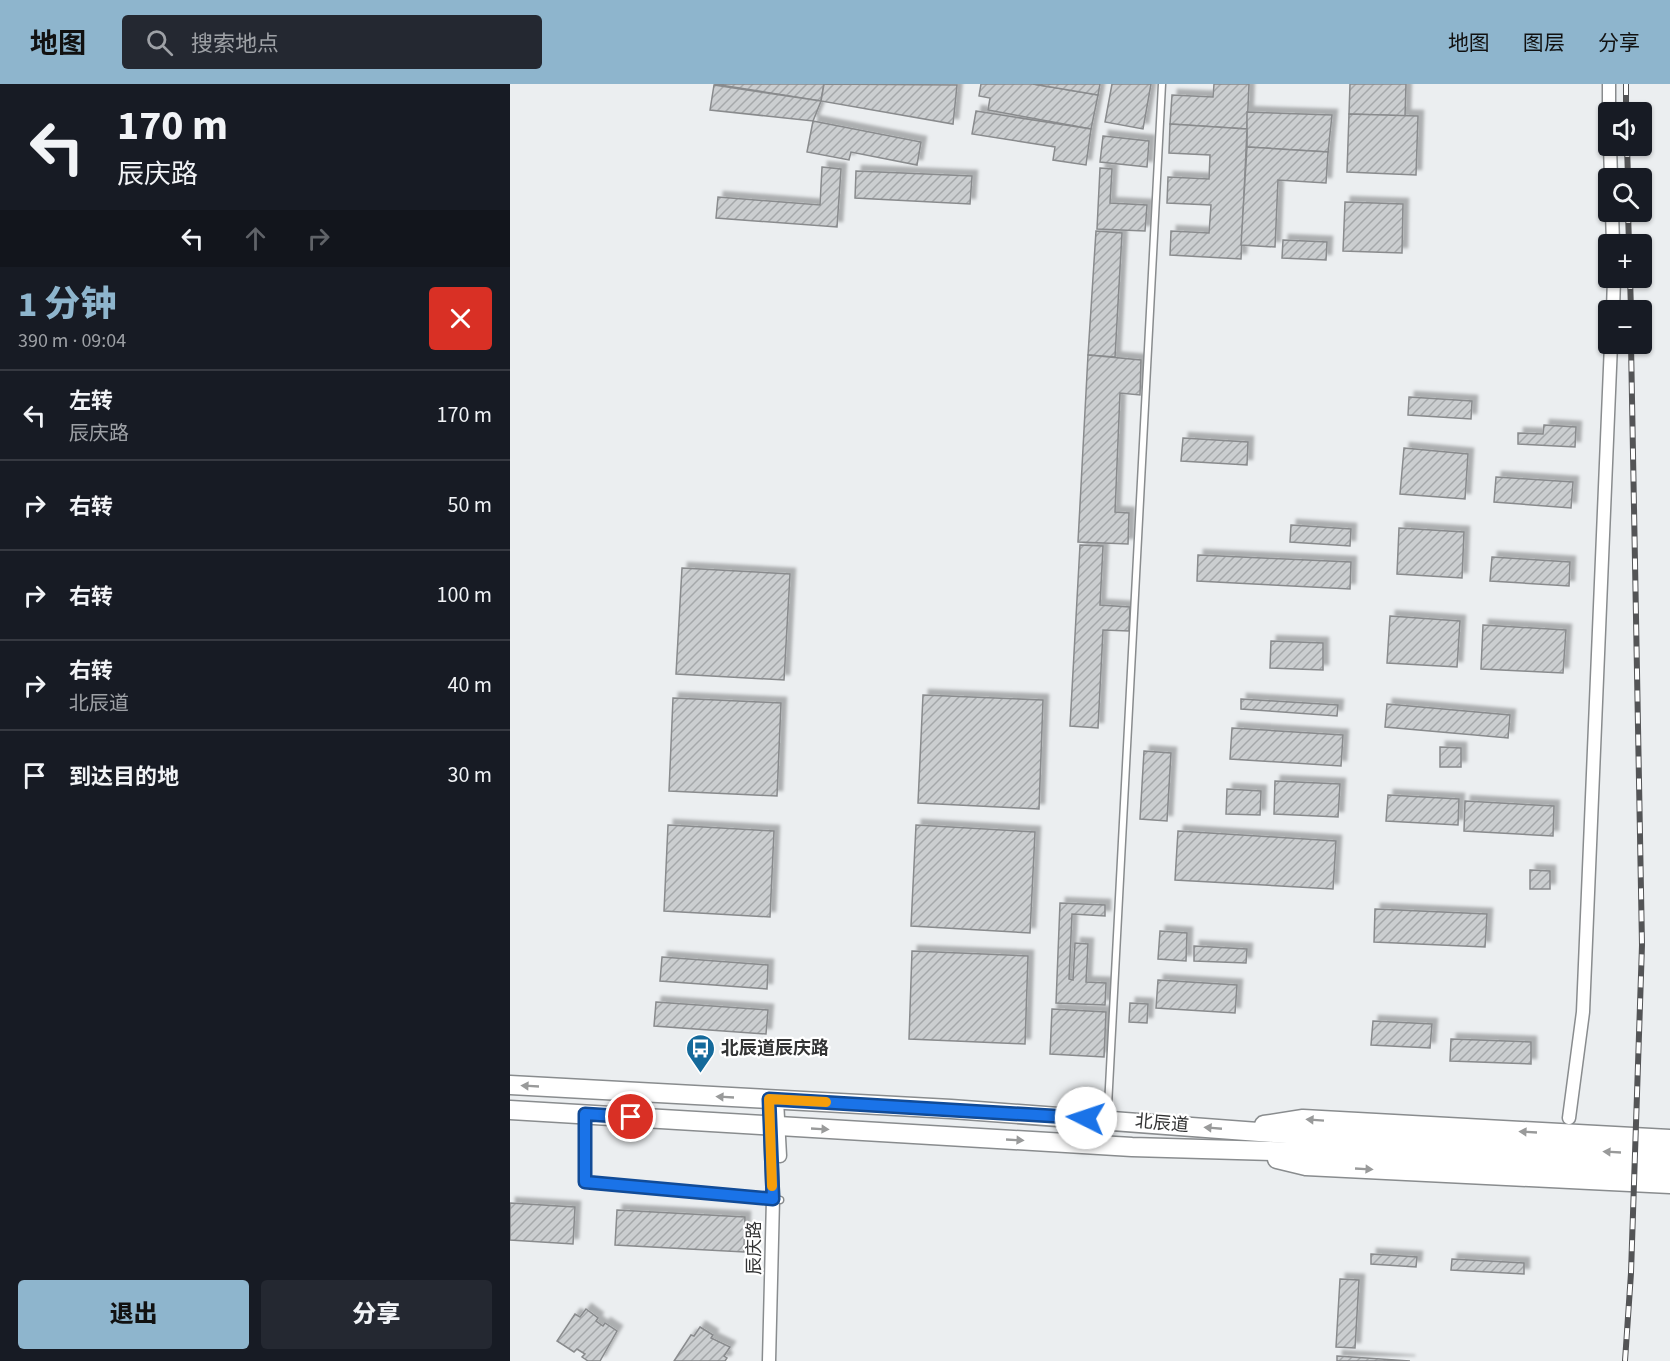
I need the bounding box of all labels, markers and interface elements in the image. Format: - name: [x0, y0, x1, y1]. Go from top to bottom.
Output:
- search box: [122, 15, 542, 69]
- text: 地图: [30, 24, 86, 64]
- icon: search: [143, 26, 176, 59]
- text: 搜索地点: [191, 28, 279, 60]
- text: 地图: [1448, 28, 1490, 58]
- text: 图层: [1523, 28, 1565, 58]
- text: 分享: [1598, 28, 1640, 58]
- text: 170 m: [117, 96, 228, 156]
- map controls: [1598, 102, 1652, 354]
- button: sound: [1598, 102, 1652, 156]
- icon: left: [18, 108, 96, 186]
- text: 辰庆路: [117, 155, 198, 194]
- button: search: [1598, 168, 1652, 222]
- icon: left: [176, 222, 209, 255]
- icon: ahead: [239, 222, 272, 255]
- icon: right: [302, 222, 335, 255]
- button: +: [1598, 234, 1652, 288]
- text: 1 分钟: [18, 279, 116, 330]
- button: close: [429, 287, 492, 350]
- button: −: [1598, 300, 1652, 354]
- text: 390 m · 09:04: [18, 327, 126, 355]
- text: 左转: [69, 385, 113, 417]
- icon: left: [18, 399, 51, 432]
- text: 170 m: [437, 399, 492, 431]
- text: 辰庆路: [69, 420, 129, 448]
- icon: right: [18, 489, 51, 522]
- text: 50 m: [447, 489, 492, 521]
- text: 右转: [69, 491, 113, 523]
- icon: right: [18, 579, 51, 612]
- text: 100 m: [437, 579, 492, 611]
- text: 右转: [69, 581, 113, 613]
- text: 右转: [69, 655, 113, 687]
- icon: right: [18, 669, 51, 702]
- text: 40 m: [447, 669, 492, 701]
- text: 北辰道: [69, 690, 129, 718]
- icon: arrive: [18, 759, 51, 792]
- text: 30 m: [447, 759, 492, 791]
- text: 到达目的地: [69, 761, 179, 793]
- bus stop icon: 北辰道辰庆路: [684, 1032, 716, 1074]
- place label: 北辰道辰庆路: [721, 1036, 829, 1061]
- one-way arrow: [521, 1081, 540, 1091]
- position arrow: [1054, 1086, 1118, 1150]
- pin: [605, 1091, 656, 1142]
- one-way arrow: [715, 1092, 734, 1101]
- icon: arrive: [614, 1100, 647, 1133]
- street label: 北辰道: [1134, 1109, 1190, 1138]
- one-way arrow: [1306, 1115, 1325, 1124]
- one-way arrow: [1203, 1123, 1222, 1132]
- one-way arrow: [810, 1124, 829, 1133]
- one-way arrow: [1518, 1127, 1537, 1137]
- one-way arrow: [1005, 1135, 1024, 1144]
- one-way arrow: [1602, 1147, 1621, 1156]
- one-way arrow: [1354, 1165, 1373, 1174]
- street label: 辰庆路: [742, 1221, 767, 1275]
- button: 退出: [18, 1280, 249, 1349]
- button: 分享: [261, 1280, 492, 1349]

